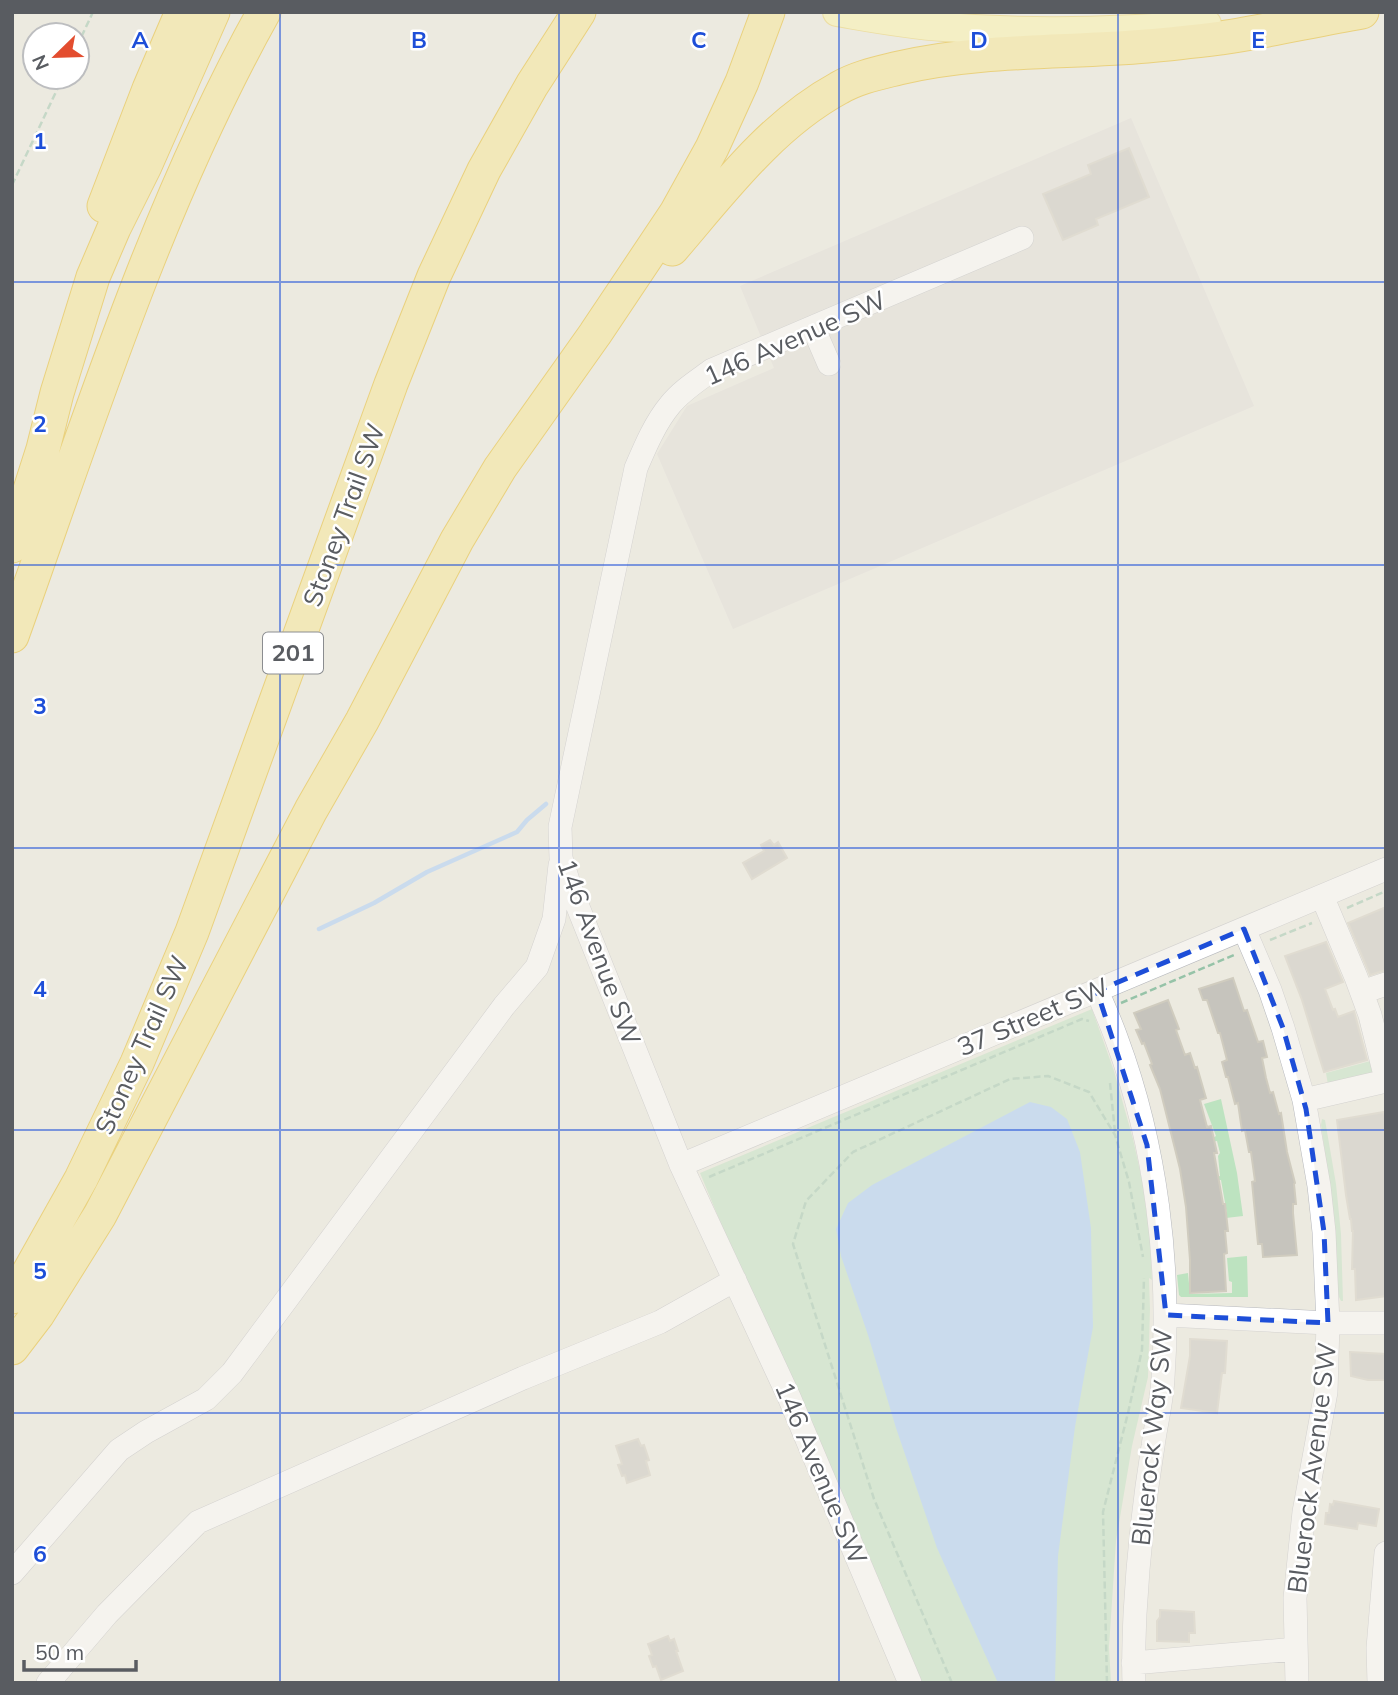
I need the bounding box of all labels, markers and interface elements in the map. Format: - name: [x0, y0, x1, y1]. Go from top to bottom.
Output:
- north arrow: [21, 21, 91, 91]
- text: A: [131, 25, 149, 54]
- text: B: [411, 25, 427, 54]
- text: C: [691, 25, 707, 54]
- text: D: [970, 25, 988, 54]
- text: E: [1251, 25, 1265, 54]
- text: N: [27, 51, 54, 74]
- text: 1: [33, 126, 47, 155]
- street label: 146 Avenue SW: [699, 283, 891, 392]
- text: 2: [33, 409, 47, 438]
- street label: Stoney Trail SW: [295, 419, 392, 611]
- road number: 201: [263, 632, 323, 674]
- text: 3: [33, 691, 47, 720]
- street label: 146 Avenue SW: [550, 854, 648, 1050]
- street label: Stoney Trail SW: [87, 950, 196, 1139]
- street label: 37 Street SW: [952, 970, 1114, 1063]
- text: 4: [33, 974, 47, 1003]
- text: 5: [33, 1256, 47, 1285]
- street label: Bluerock Way SW: [1124, 1327, 1179, 1547]
- street label: Bluerock Avenue SW: [1280, 1341, 1343, 1595]
- street label: 146 Avenue SW: [768, 1376, 875, 1569]
- text: 6: [33, 1539, 47, 1568]
- scale bar: [24, 1628, 136, 1672]
- text: 50 m: [35, 1639, 84, 1665]

